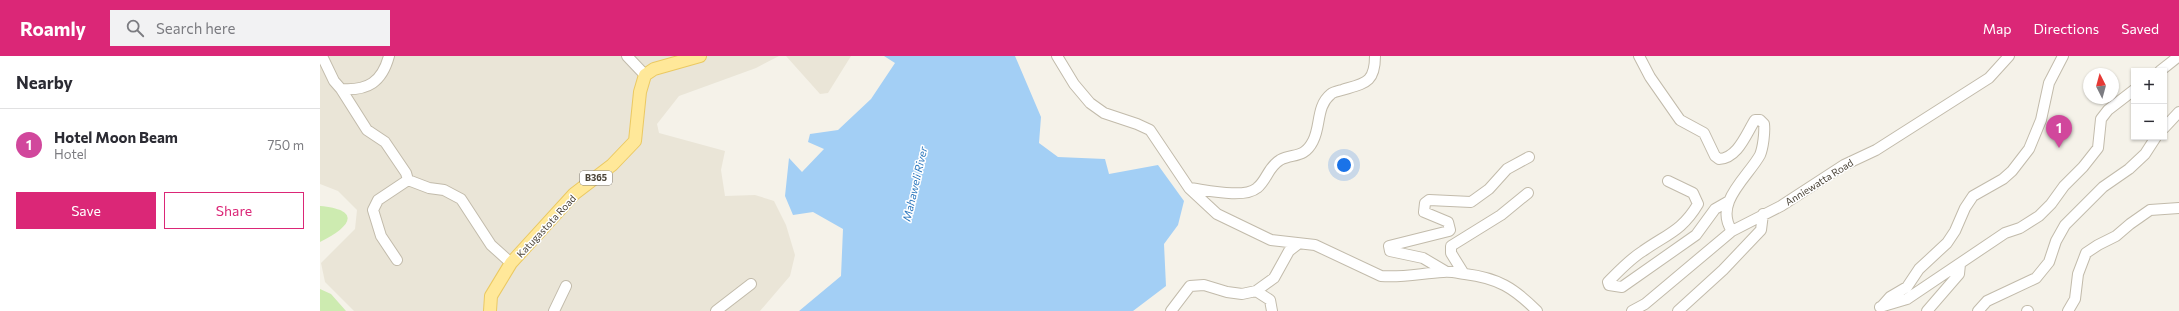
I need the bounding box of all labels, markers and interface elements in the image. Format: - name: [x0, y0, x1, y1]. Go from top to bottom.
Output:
- search box: [110, 10, 390, 46]
- text: Roamly: [20, 17, 86, 40]
- icon: search: [124, 17, 146, 39]
- text: Search here: [156, 19, 235, 37]
- text: Map: [1983, 20, 2012, 37]
- text: Directions: [2034, 20, 2099, 37]
- text: Saved: [2121, 20, 2159, 37]
- north arrow: [2083, 68, 2119, 104]
- map controls: [2131, 68, 2167, 140]
- button: +: [2131, 68, 2167, 104]
- text: Nearby: [16, 72, 73, 93]
- button: −: [2131, 104, 2167, 140]
- pin: 1: [2046, 115, 2072, 148]
- text: Hotel Moon Beam: [54, 128, 178, 146]
- text: 1: [26, 137, 32, 153]
- text: 750 m: [267, 137, 304, 153]
- water label: Mahaweli River: [900, 145, 930, 222]
- text: Hotel: [54, 146, 87, 162]
- your location: [1334, 155, 1354, 175]
- street label: Anniewatta Road: [1783, 156, 1855, 208]
- road number: B365: [580, 171, 612, 185]
- button: Save: [16, 192, 156, 229]
- button: Share: [164, 192, 304, 229]
- street label: Katugastota Road: [514, 192, 578, 260]

